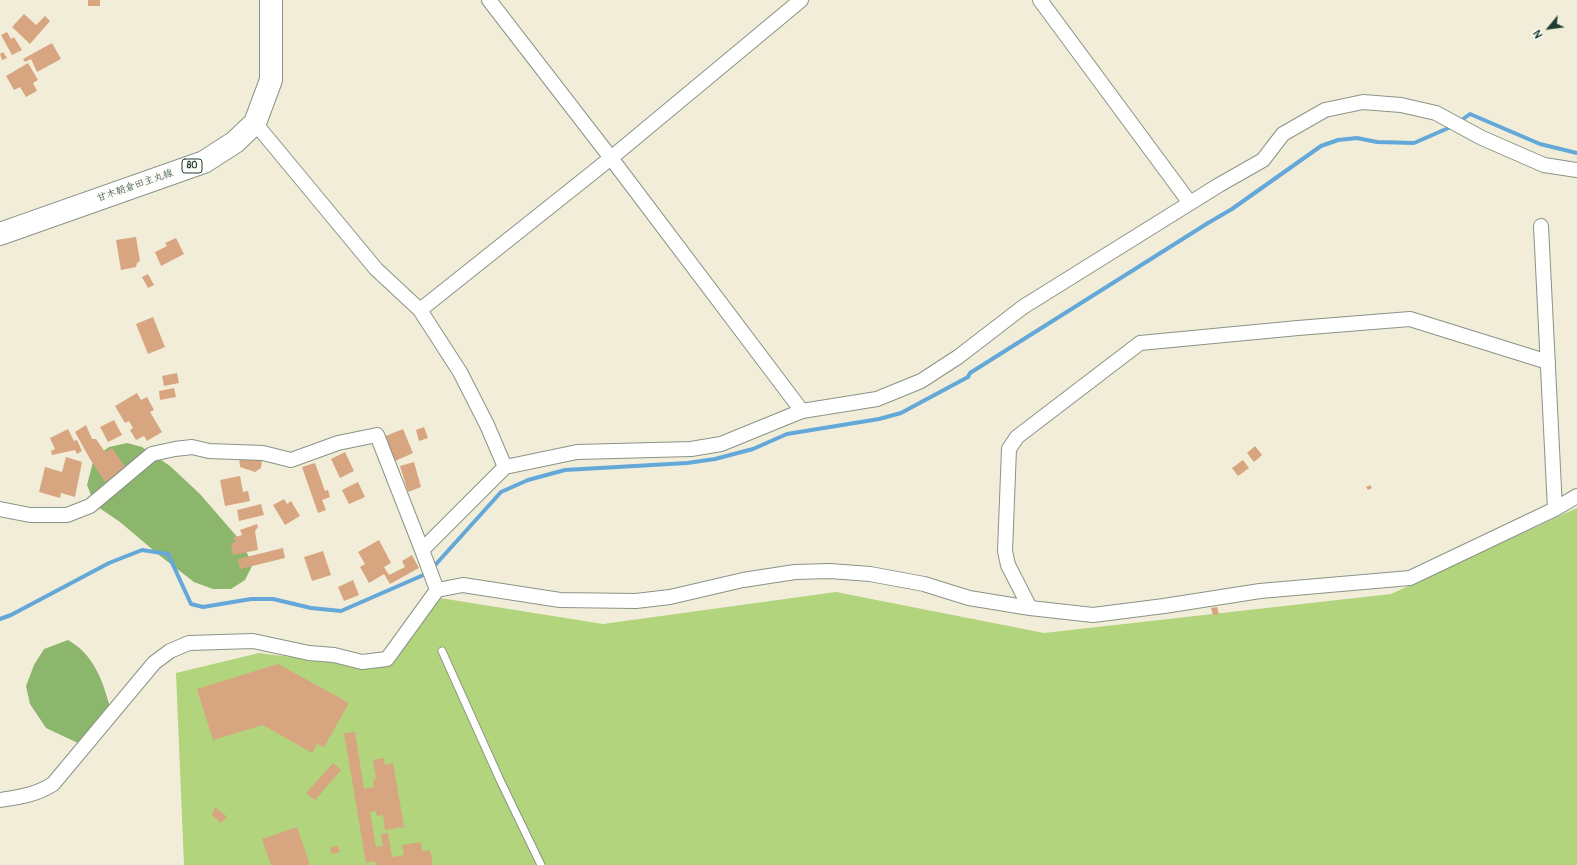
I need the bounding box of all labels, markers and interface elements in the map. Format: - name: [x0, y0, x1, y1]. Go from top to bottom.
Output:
- north arrow: [1529, 8, 1569, 48]
- text: N: [1531, 28, 1546, 40]
- road number: 80: [182, 159, 202, 173]
- street label: 甘木朝倉田主丸線: [95, 167, 175, 205]

